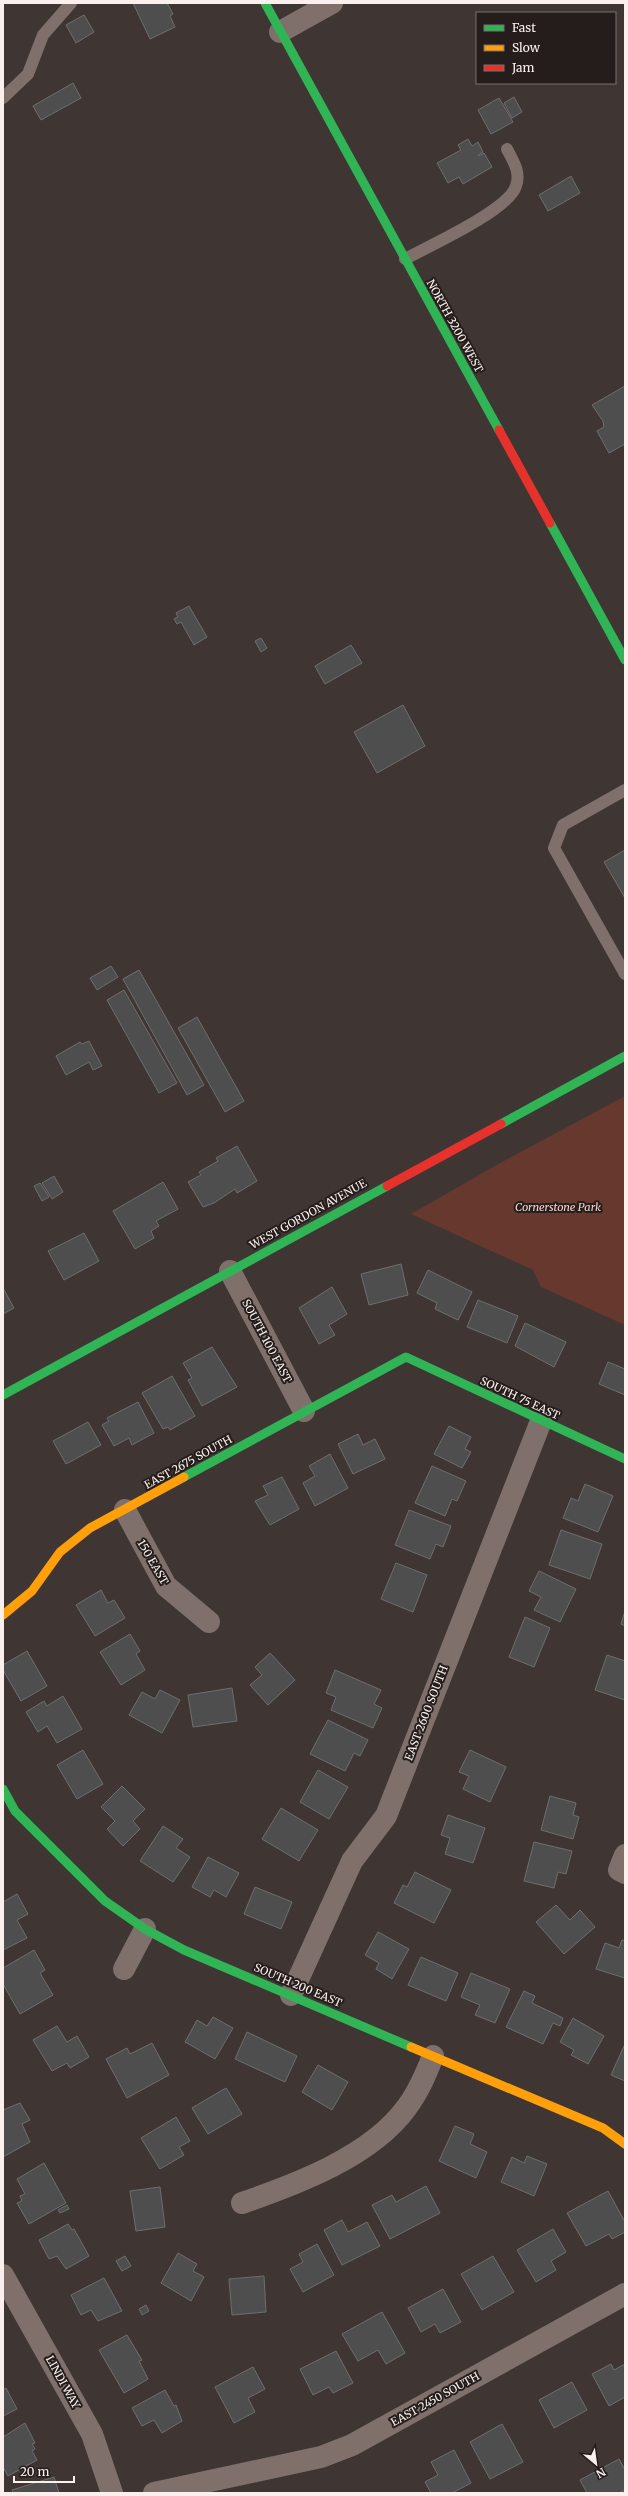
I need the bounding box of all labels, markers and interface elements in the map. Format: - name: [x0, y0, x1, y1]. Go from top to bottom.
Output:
- legend: [476, 12, 616, 84]
- text: Fast: [512, 20, 536, 35]
- text: Slow: [512, 40, 541, 55]
- text: Jam: [511, 60, 535, 75]
- street label: NORTH 3200 WEST: [424, 277, 487, 375]
- street label: WEST GORDON AVENUE: [246, 1176, 369, 1252]
- park label: Cornerstone Park: [515, 1200, 601, 1214]
- street label: SOUTH 100 EAST: [239, 1297, 295, 1385]
- street label: SOUTH 75 EAST: [478, 1373, 562, 1423]
- street label: EAST 2675 SOUTH: [142, 1432, 234, 1492]
- street label: 150 EAST: [135, 1537, 172, 1587]
- street label: EAST 2600 SOUTH: [401, 1663, 451, 1763]
- street label: SOUTH 200 EAST: [252, 1960, 344, 2010]
- street label: LINDI WAY: [43, 2353, 84, 2412]
- street label: EAST 2450 SOUTH: [388, 2369, 482, 2429]
- north arrow: [576, 2444, 616, 2484]
- scale bar: [14, 2458, 74, 2484]
- text: 20 m: [20, 2464, 49, 2479]
- text: N: [593, 2465, 608, 2481]

